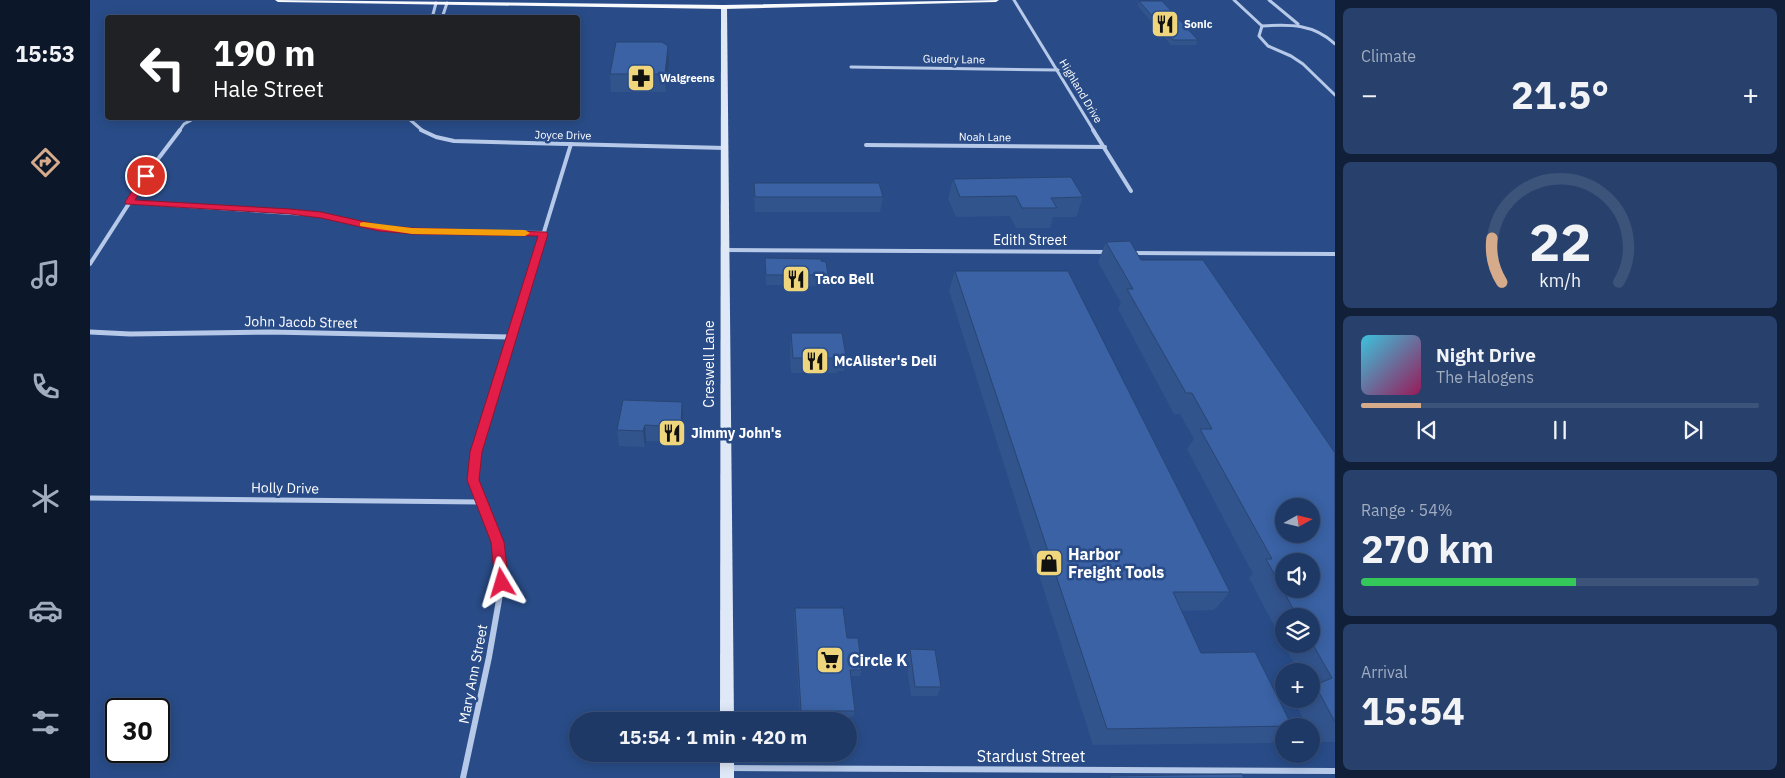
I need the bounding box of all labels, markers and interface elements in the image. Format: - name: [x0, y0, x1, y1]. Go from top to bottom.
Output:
- restaurant icon: Sonic: [1150, 9, 1180, 39]
- place label: Sonic: [1184, 17, 1213, 31]
- text: 190 m: [213, 30, 316, 76]
- icon: left: [130, 35, 195, 100]
- text: 15:53: [15, 39, 75, 68]
- text: Climate: [1361, 46, 1416, 66]
- street label: Guedry Lane: [923, 51, 985, 67]
- street label: Highland Drive: [1056, 56, 1106, 126]
- pharmacy icon: Walgreens: [626, 63, 656, 93]
- text: 21.5°: [1511, 70, 1609, 119]
- place label: Walgreens: [660, 71, 715, 85]
- text: Hale Street: [213, 74, 324, 103]
- text: −: [1361, 76, 1378, 113]
- text: +: [1742, 76, 1759, 113]
- street label: Joyce Drive: [534, 128, 592, 142]
- street label: Noah Lane: [959, 130, 1011, 144]
- icon: directions: [28, 145, 63, 180]
- pin: [125, 155, 167, 197]
- icon: arrive: [132, 162, 160, 190]
- text: 22: [1529, 208, 1591, 275]
- street label: Edith Street: [993, 231, 1067, 249]
- icon: music: [28, 257, 63, 292]
- restaurant icon: Taco Bell: [781, 264, 811, 294]
- text: km/h: [1539, 269, 1581, 292]
- place label: Taco Bell: [815, 270, 874, 288]
- street label: John Jacob Street: [244, 312, 358, 332]
- street label: Creswell Lane: [700, 320, 718, 408]
- text: Night Drive: [1436, 343, 1536, 367]
- restaurant icon: McAlister's Deli: [800, 346, 830, 376]
- place label: McAlister's Deli: [834, 352, 937, 370]
- text: The Halogens: [1436, 367, 1534, 387]
- icon: phone: [28, 369, 63, 404]
- icon: previous: [1413, 416, 1441, 444]
- icon: pause: [1546, 416, 1574, 444]
- icon: next: [1679, 416, 1707, 444]
- restaurant icon: Jimmy John's: [657, 418, 687, 448]
- place label: Jimmy John's: [691, 424, 782, 442]
- street label: Holly Drive: [251, 478, 319, 498]
- icon: climate: [28, 481, 63, 516]
- north arrow: [1275, 498, 1320, 542]
- map controls: [1275, 498, 1320, 763]
- text: Range · 54%: [1361, 500, 1453, 520]
- text: 270 km: [1361, 524, 1494, 573]
- place label: Harbor Freight Tools: [1068, 544, 1164, 582]
- shop icon: Harbor Freight Tools: [1034, 548, 1064, 578]
- button: sound: [1275, 553, 1320, 598]
- position arrow: [475, 556, 527, 608]
- icon: car: [28, 593, 63, 628]
- button: layers: [1275, 608, 1320, 653]
- street label: Mary Ann Street: [455, 623, 491, 725]
- supermarket icon: Circle K: [815, 645, 845, 675]
- place label: Circle K: [849, 650, 907, 670]
- text: Arrival: [1361, 662, 1408, 682]
- button: +: [1275, 663, 1320, 708]
- text: 15:54: [1361, 686, 1465, 735]
- speed limit sign: 30: [105, 698, 170, 763]
- icon: filters: [28, 705, 63, 740]
- button: −: [1275, 718, 1320, 763]
- text: 15:54 · 1 min · 420 m: [619, 725, 807, 749]
- street label: Stardust Street: [977, 746, 1085, 766]

